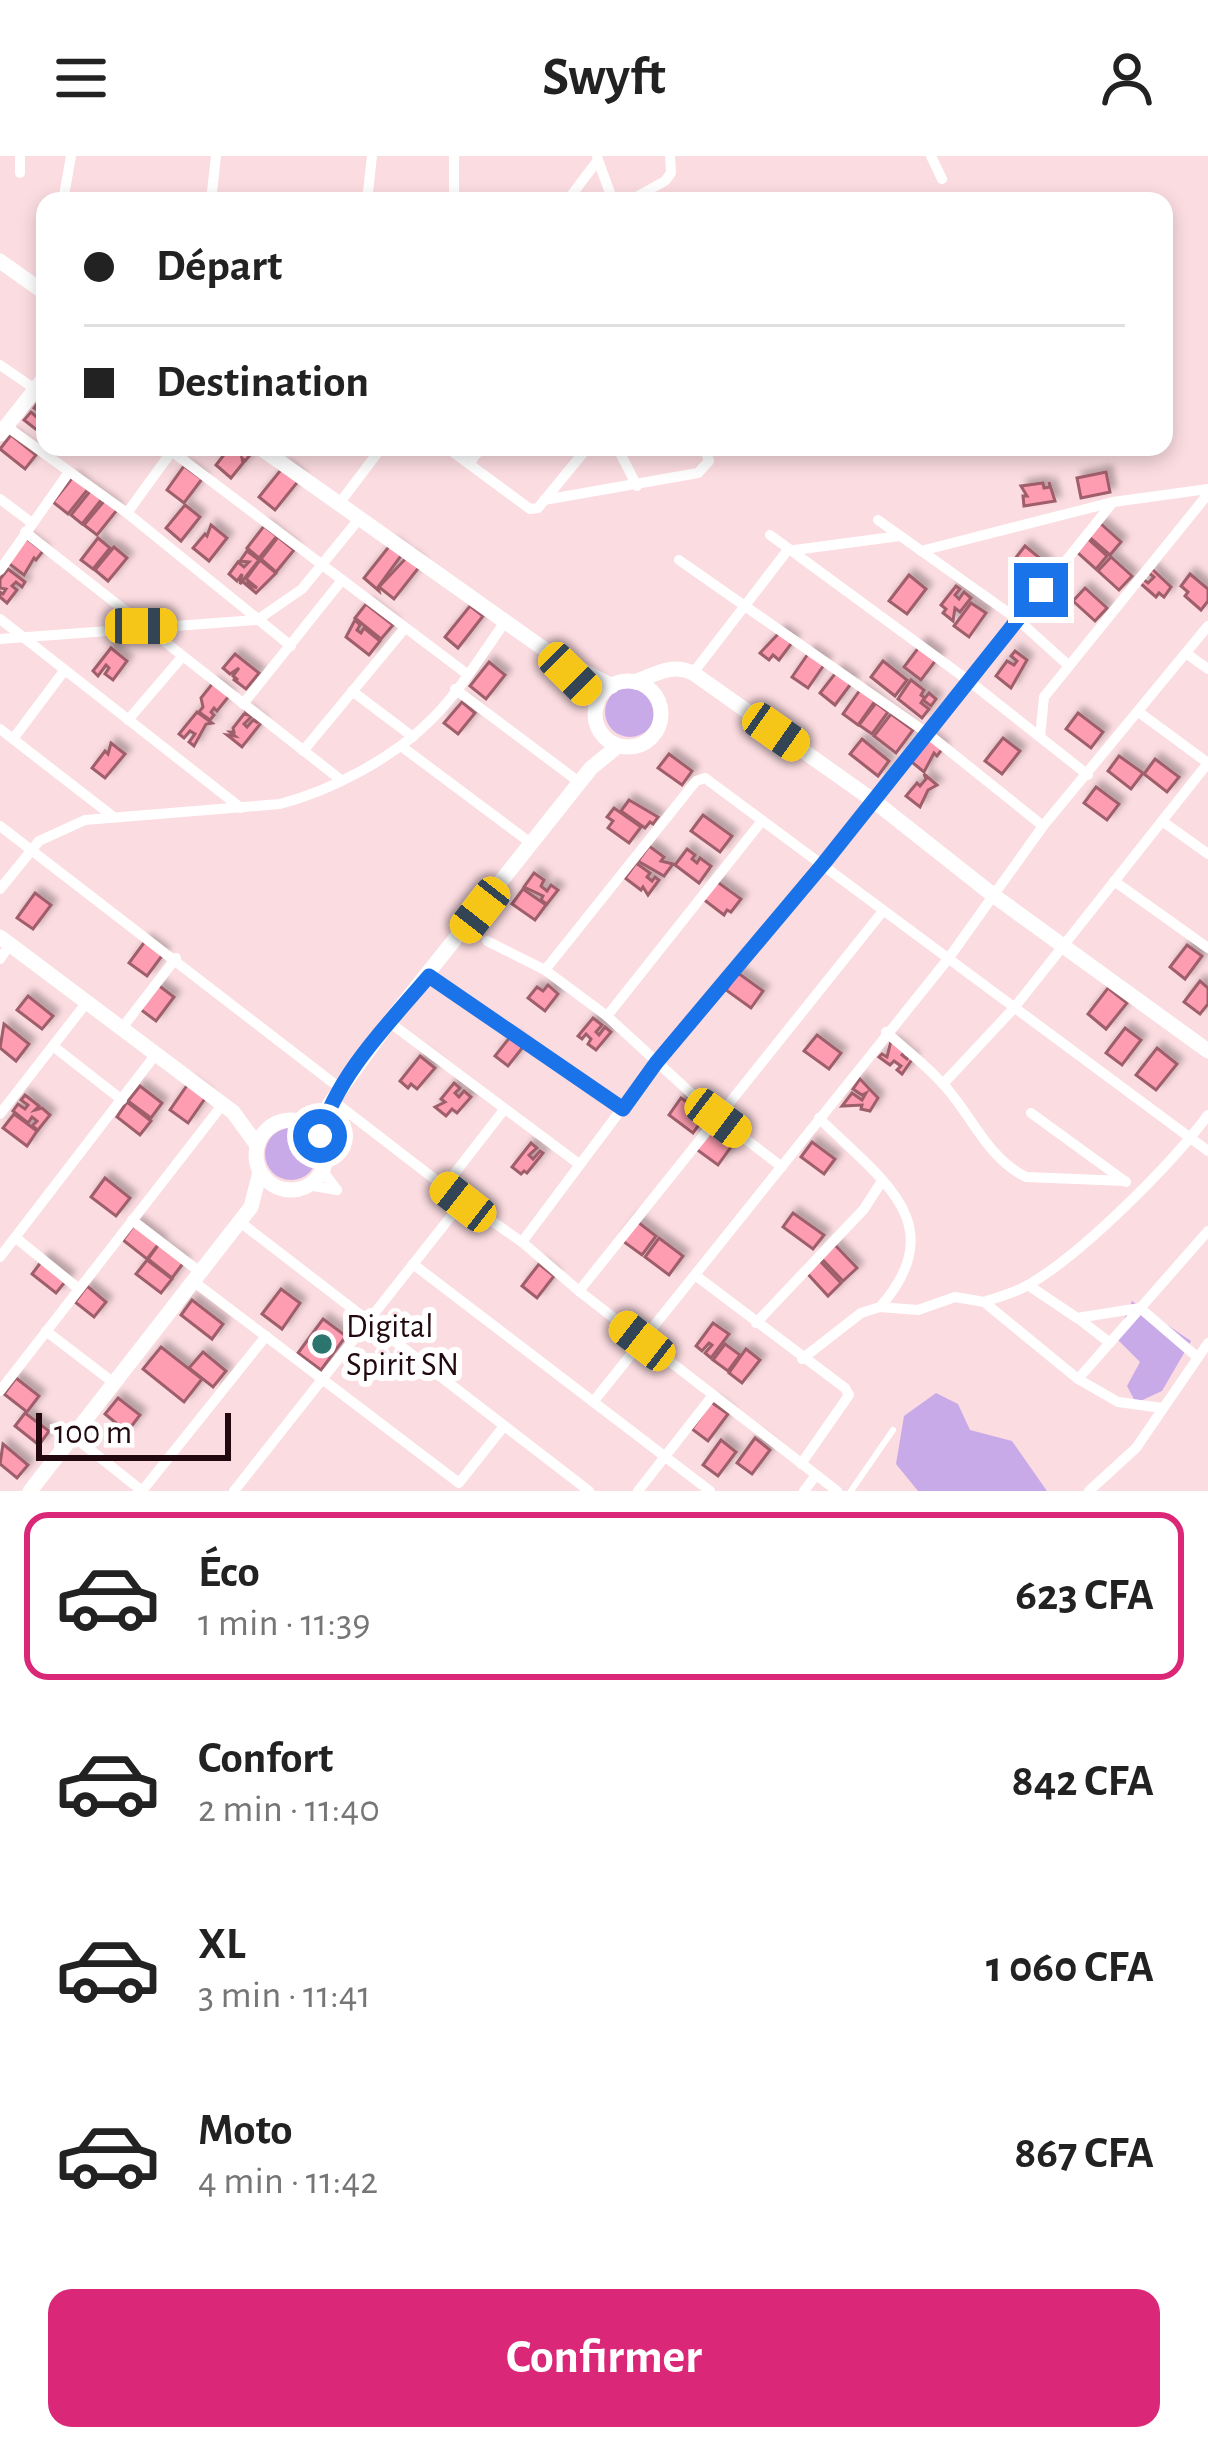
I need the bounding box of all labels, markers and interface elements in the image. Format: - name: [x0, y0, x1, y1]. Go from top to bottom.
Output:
- icon: menu: [48, 45, 114, 111]
- icon: person: [1094, 45, 1160, 111]
- text: Swyft: [542, 51, 666, 105]
- text: Départ: [156, 244, 282, 289]
- text: Destination: [156, 360, 369, 405]
- route end: [1014, 563, 1068, 617]
- car: [105, 608, 177, 644]
- car: [532, 636, 608, 712]
- car: [736, 697, 816, 767]
- car: [444, 871, 516, 949]
- car: [678, 1082, 758, 1154]
- route start: [293, 1109, 347, 1163]
- car: [424, 1166, 502, 1238]
- car: [603, 1305, 681, 1377]
- place label: Digital Spirit SN: [346, 1311, 459, 1382]
- marker: Digital Spirit SN: [309, 1331, 335, 1357]
- scale bar: [36, 1407, 231, 1460]
- text: 100 m: [54, 1417, 132, 1450]
- icon: car: [54, 1542, 162, 1650]
- text: Éco: [198, 1550, 260, 1595]
- text: 623 CFA: [1015, 1573, 1154, 1618]
- text: 1 min · 11:39: [198, 1604, 371, 1643]
- icon: car: [54, 1728, 162, 1836]
- text: Confort: [198, 1736, 333, 1781]
- text: 842 CFA: [1012, 1759, 1154, 1804]
- text: 2 min · 11:40: [198, 1790, 380, 1829]
- icon: car: [54, 1914, 162, 2022]
- text: XL: [198, 1922, 246, 1967]
- text: 1 060 CFA: [986, 1945, 1154, 1990]
- text: 3 min · 11:41: [198, 1976, 371, 2015]
- icon: car: [54, 2100, 162, 2208]
- text: Moto: [198, 2108, 293, 2153]
- text: 867 CFA: [1014, 2131, 1154, 2176]
- text: 4 min · 11:42: [198, 2162, 378, 2201]
- button: Confirmer: [48, 2289, 1160, 2427]

